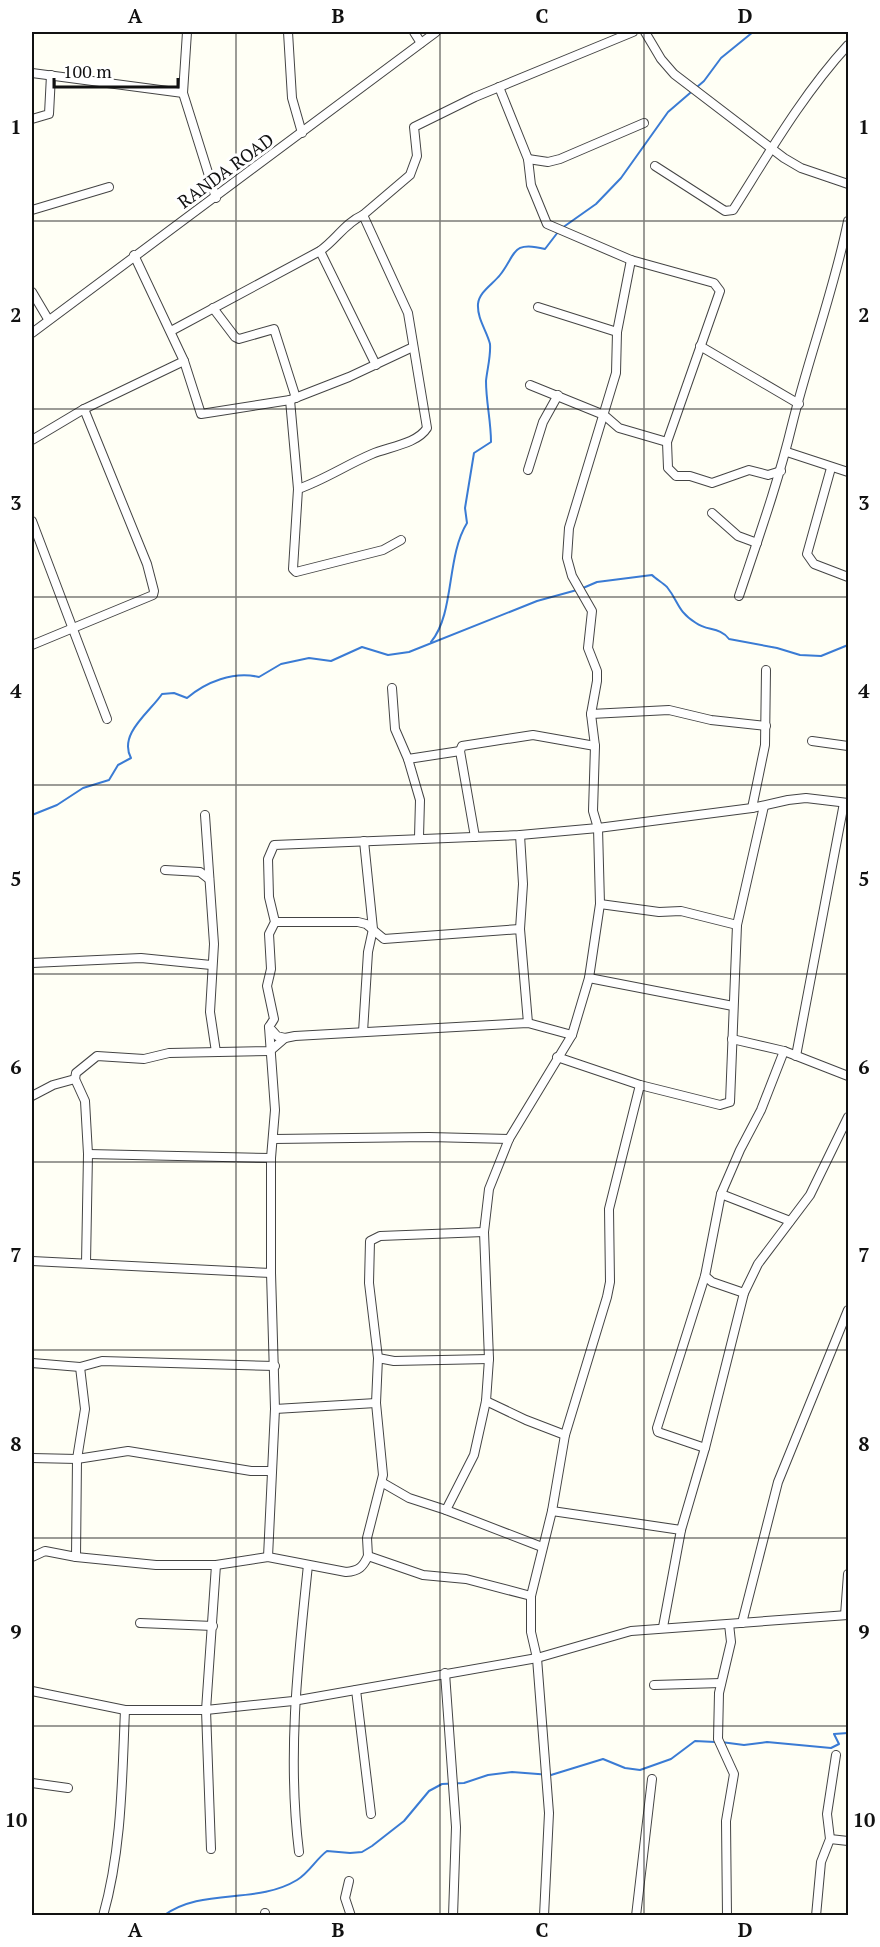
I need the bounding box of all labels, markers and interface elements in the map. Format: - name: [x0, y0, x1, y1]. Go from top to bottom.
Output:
- text: A: [128, 2, 143, 29]
- text: B: [332, 2, 345, 29]
- text: C: [535, 2, 549, 29]
- text: D: [738, 2, 752, 29]
- scale bar: [54, 51, 178, 89]
- text: 100 m: [63, 59, 112, 83]
- text: 1: [10, 113, 22, 140]
- text: 1: [858, 113, 870, 140]
- street label: RANDA ROAD: [173, 127, 278, 213]
- text: 2: [10, 301, 22, 328]
- text: 2: [858, 301, 870, 328]
- text: 3: [10, 489, 22, 516]
- text: 3: [858, 489, 870, 516]
- text: 4: [10, 677, 22, 704]
- text: 4: [858, 677, 870, 704]
- text: 5: [10, 865, 22, 892]
- text: 5: [858, 865, 870, 892]
- text: 6: [10, 1053, 22, 1080]
- text: 6: [858, 1053, 870, 1080]
- text: 7: [10, 1241, 22, 1268]
- text: 7: [858, 1241, 870, 1268]
- text: 8: [10, 1430, 22, 1457]
- text: 8: [858, 1430, 870, 1457]
- text: 9: [10, 1618, 22, 1645]
- text: 9: [858, 1618, 870, 1645]
- text: 10: [5, 1806, 27, 1833]
- text: 10: [853, 1806, 875, 1833]
- text: A: [128, 1916, 143, 1943]
- text: B: [332, 1916, 345, 1943]
- text: C: [535, 1916, 549, 1943]
- text: D: [738, 1916, 752, 1943]

